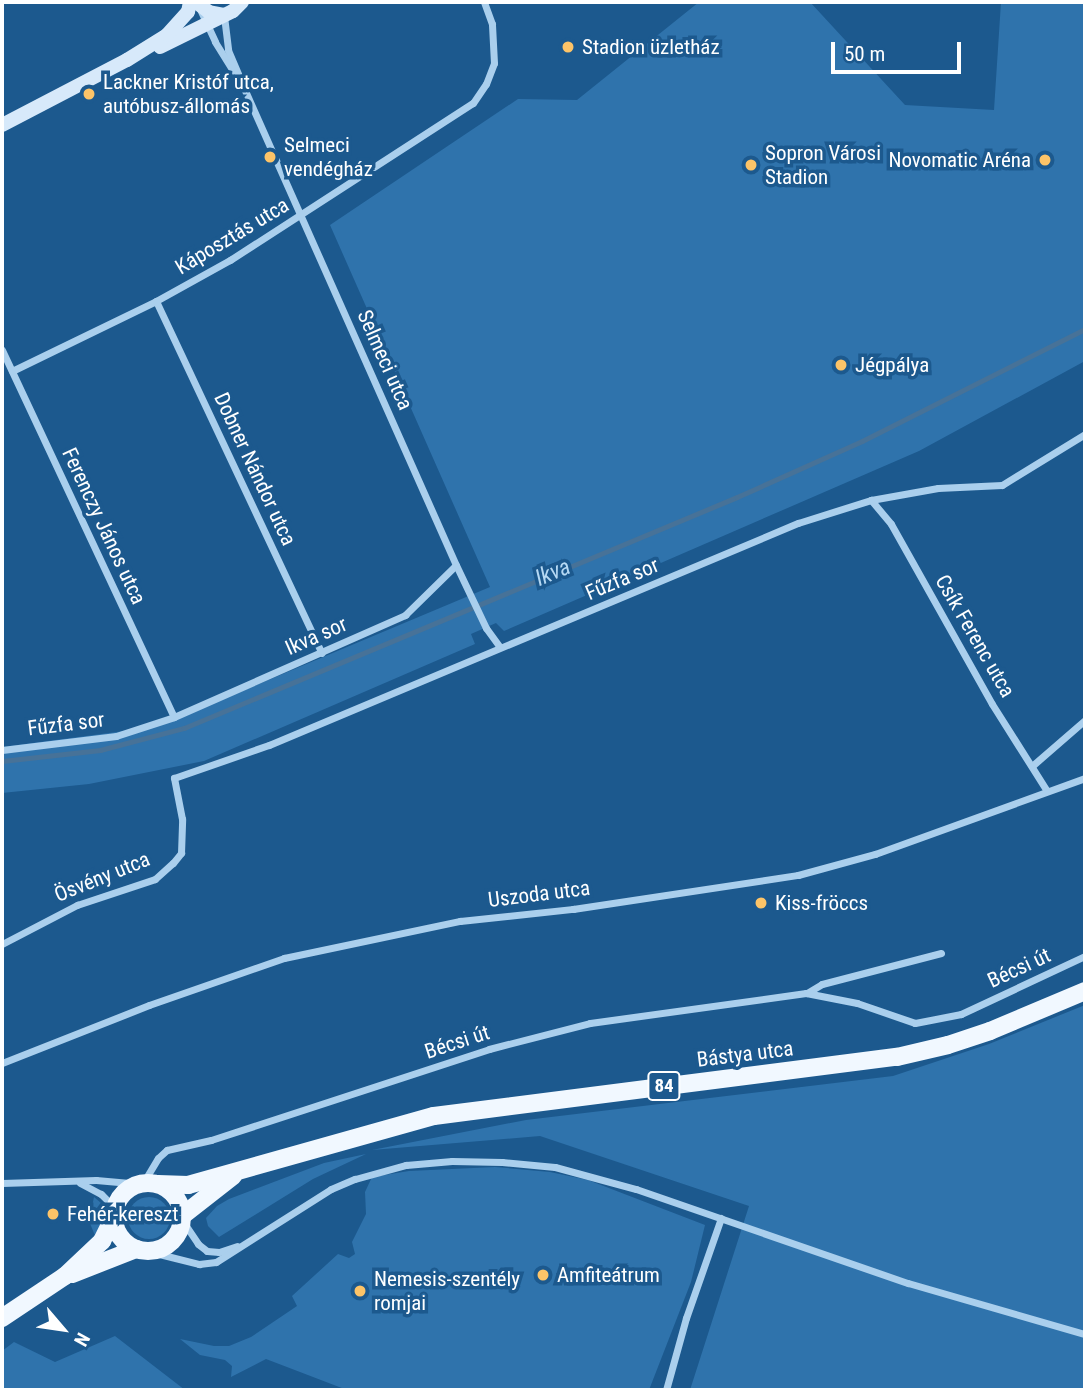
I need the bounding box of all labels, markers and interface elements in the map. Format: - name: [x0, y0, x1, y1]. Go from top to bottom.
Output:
- scale bar: [835, 28, 964, 72]
- place label: Stadion üzletház: [582, 34, 720, 60]
- marker: Stadion üzletház: [560, 39, 576, 55]
- text: 50 m: [844, 42, 885, 66]
- place label: Lackner Kristóf utca, autóbusz-állomás: [103, 69, 274, 119]
- marker: Lackner Kristóf utca, autóbusz-állomás: [81, 86, 97, 102]
- place label: Selmeci vendégház: [284, 132, 373, 182]
- place label: Sopron Városi Stadion: [765, 140, 881, 190]
- place label: Novomatic Aréna: [888, 147, 1031, 173]
- marker: Selmeci vendégház: [262, 149, 278, 165]
- marker: Novomatic Aréna: [1037, 152, 1053, 168]
- marker: Sopron Városi Stadion: [743, 157, 759, 173]
- street label: Káposztás utca: [171, 192, 293, 280]
- street label: Selmeci utca: [352, 306, 418, 414]
- place label: Jégpálya: [855, 352, 929, 378]
- marker: Jégpálya: [833, 357, 849, 373]
- street label: Dobner Nándor utca: [209, 389, 301, 549]
- street label: Ferenczy János utca: [57, 444, 151, 608]
- street label: Fűzfa sor: [582, 552, 662, 606]
- water label: Ikva: [531, 553, 575, 593]
- street label: Csík Ferenc utca: [930, 570, 1020, 702]
- street label: Ikva sor: [281, 611, 351, 661]
- street label: Fűzfa sor: [26, 707, 106, 741]
- street label: Ösvény utca: [51, 846, 153, 908]
- street label: Uszoda utca: [487, 875, 591, 913]
- place label: Kiss-fröccs: [775, 890, 868, 916]
- marker: Kiss-fröccs: [753, 895, 769, 911]
- street label: Bécsi út: [984, 943, 1054, 993]
- street label: Bécsi út: [421, 1020, 493, 1064]
- street label: Bástya utca: [695, 1036, 795, 1072]
- road number: 84: [646, 1070, 682, 1102]
- place label: Fehér-kereszt: [67, 1201, 178, 1227]
- marker: Fehér-kereszt: [45, 1206, 61, 1222]
- place label: Amfiteátrum: [557, 1262, 660, 1288]
- place label: Nemesis-szentély romjai: [374, 1266, 520, 1316]
- marker: Amfiteátrum: [535, 1267, 551, 1283]
- marker: Nemesis-szentély romjai: [352, 1283, 368, 1299]
- north arrow: [28, 1294, 98, 1364]
- text: N: [69, 1329, 95, 1350]

